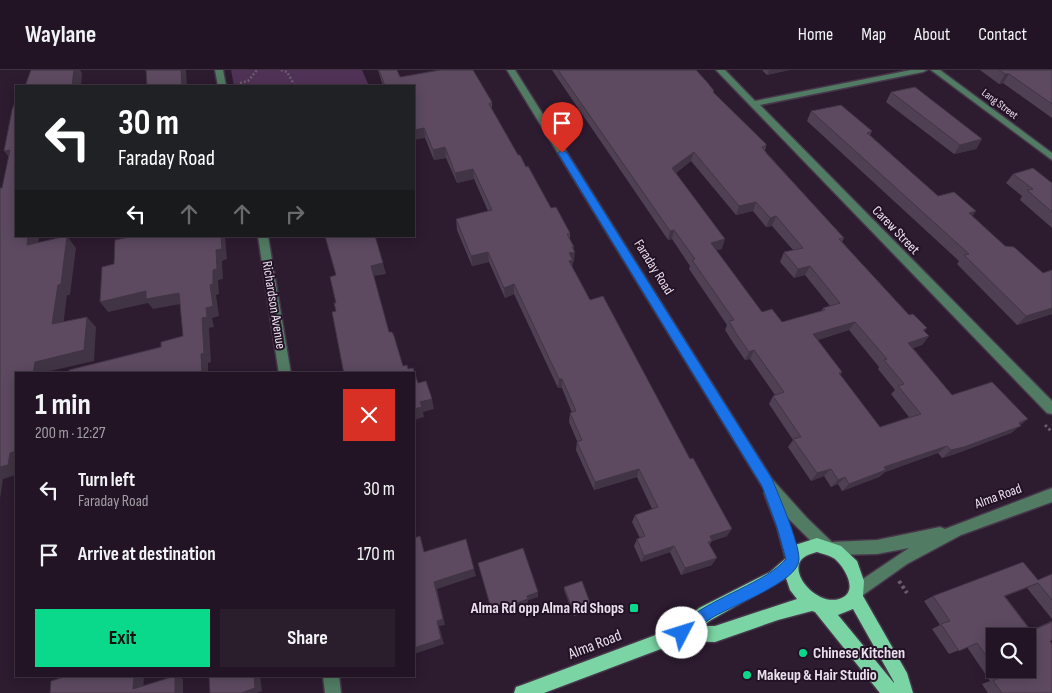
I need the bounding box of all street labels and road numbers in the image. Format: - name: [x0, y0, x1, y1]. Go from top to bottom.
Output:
- street label: Lang Street: [979, 86, 1021, 122]
- street label: Carew Street: [869, 202, 923, 258]
- street label: Faraday Road: [630, 236, 678, 298]
- street label: Richardson Avenue: [259, 260, 289, 350]
- street label: Alma Road: [971, 480, 1024, 513]
- street label: Alma Road: [565, 626, 624, 664]

